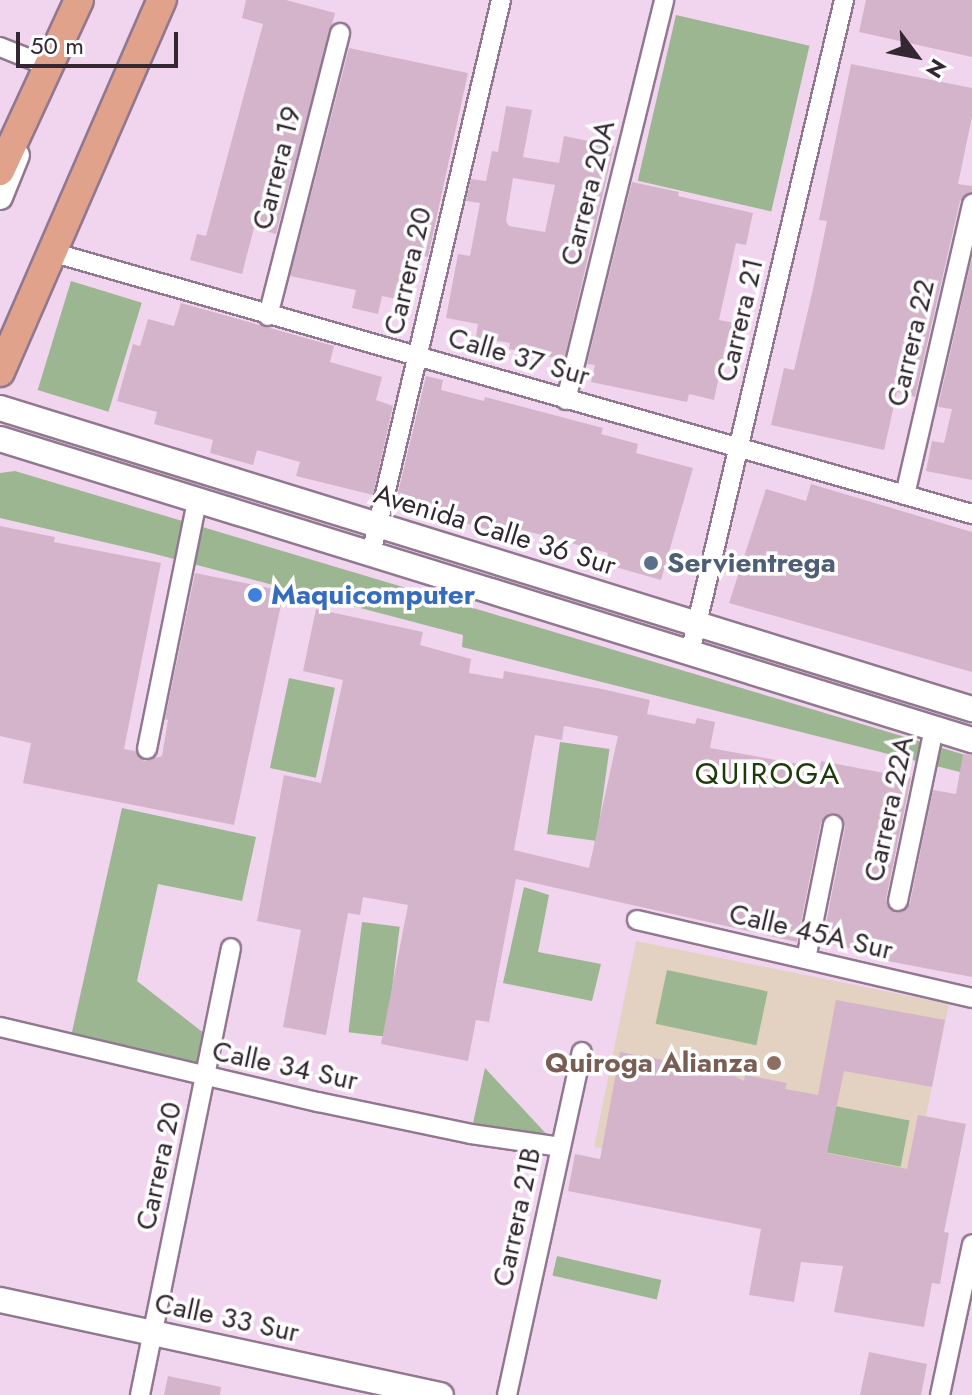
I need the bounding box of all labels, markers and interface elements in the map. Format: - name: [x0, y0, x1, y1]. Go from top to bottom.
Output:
- scale bar: [20, 16, 182, 66]
- north arrow: [876, 16, 956, 96]
- text: 50 m: [30, 28, 84, 63]
- text: N: [918, 53, 955, 85]
- street label: Carrera 19: [245, 103, 309, 233]
- street label: Carrera 20A: [554, 117, 622, 269]
- street label: Carrera 20: [377, 204, 439, 338]
- street label: Carrera 21: [709, 255, 771, 385]
- street label: Carrera 22: [880, 276, 942, 410]
- street label: Calle 37 Sur: [444, 321, 594, 393]
- street label: Avenida Calle 36 Sur: [370, 477, 620, 583]
- place label: Servientrega: [667, 546, 836, 580]
- marker: Servientrega: [642, 554, 660, 572]
- place label: Maquicomputer: [271, 578, 475, 612]
- marker: Maquicomputer: [246, 586, 264, 604]
- street label: Carrera 22A: [857, 733, 921, 885]
- district label: QUIROGA: [695, 756, 841, 792]
- street label: Calle 45A Sur: [726, 897, 896, 967]
- street label: Calle 34 Sur: [209, 1034, 361, 1098]
- place label: Quiroga Alianza: [545, 1046, 758, 1080]
- marker: Quiroga Alianza: [765, 1054, 783, 1072]
- street label: Carrera 20: [129, 1099, 189, 1233]
- street label: Carrera 21B: [486, 1144, 548, 1290]
- street label: Calle 33 Sur: [152, 1286, 302, 1350]

